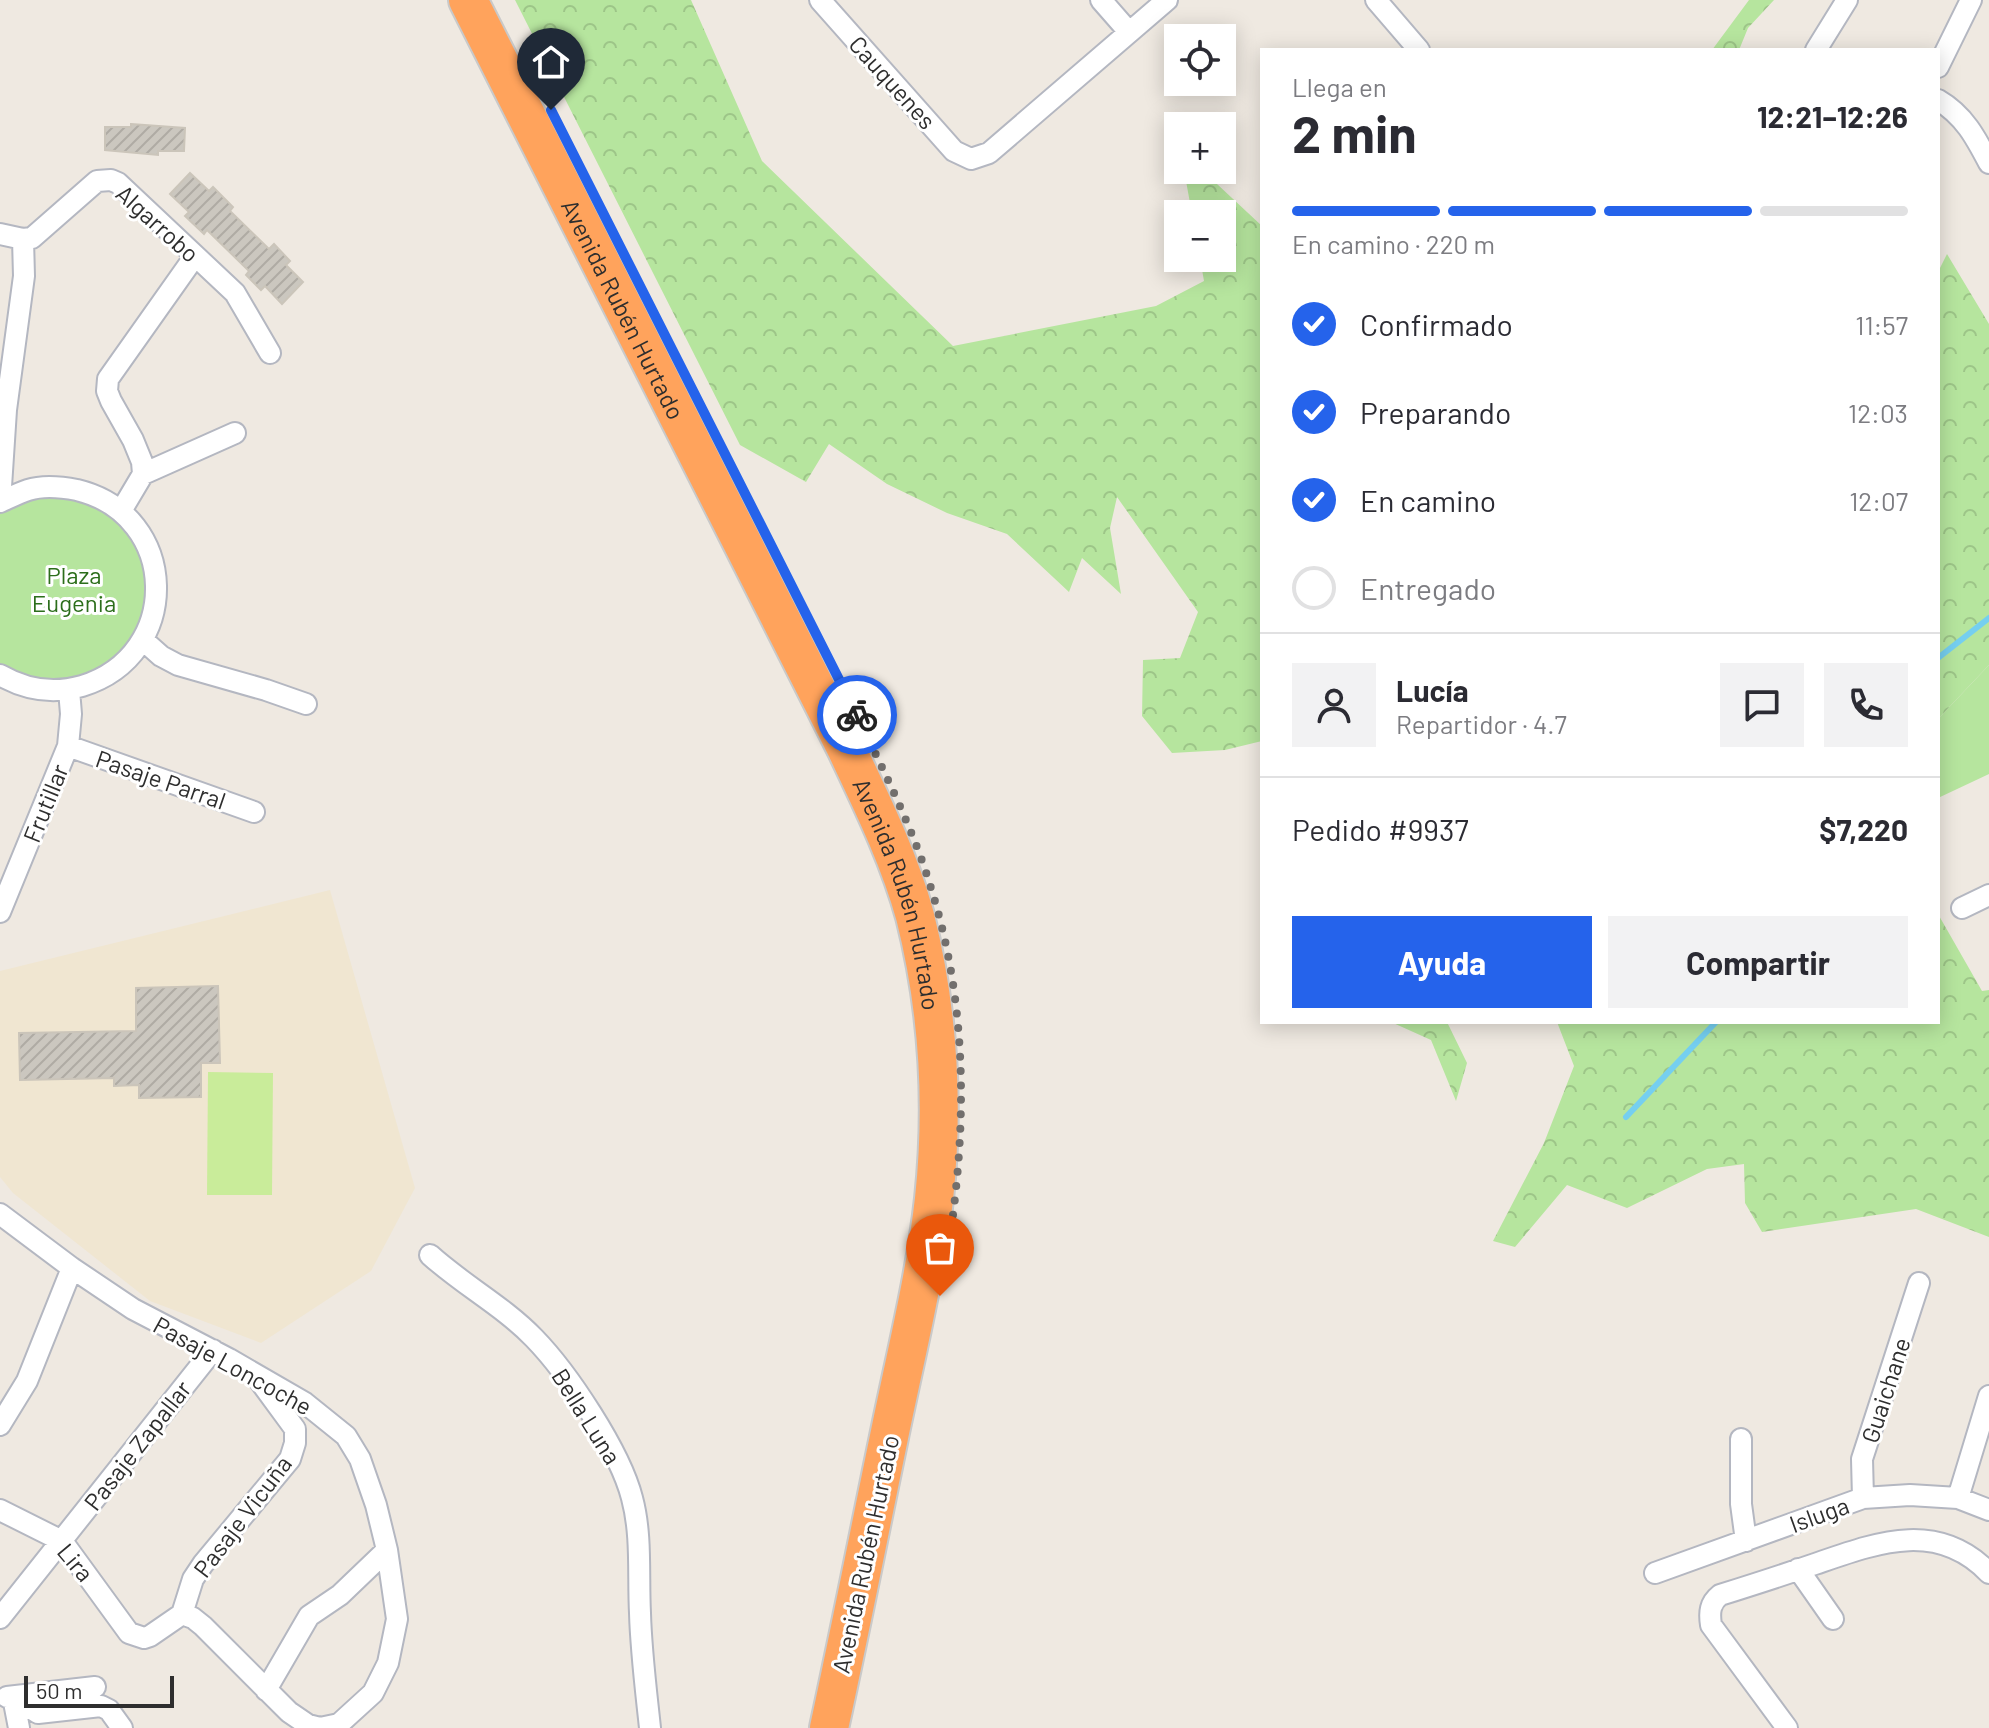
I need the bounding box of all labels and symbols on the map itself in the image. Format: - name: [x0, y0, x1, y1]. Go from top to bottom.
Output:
- pin: [517, 28, 585, 110]
- street label: Cauquenes: [844, 29, 942, 135]
- street label: Algarrobo: [111, 178, 205, 268]
- street label: Avenida Rubén Hurtado: [556, 194, 692, 424]
- park label: Plaza Eugenia: [32, 560, 116, 617]
- courier: [817, 675, 897, 755]
- street label: Pasaje Parral: [92, 743, 230, 815]
- street label: Frutillar: [16, 759, 74, 846]
- street label: Avenida Rubén Hurtado: [848, 773, 947, 1012]
- pin: [906, 1214, 974, 1296]
- street label: Pasaje Loncoche: [149, 1309, 317, 1421]
- street label: Guaichane: [1854, 1334, 1916, 1446]
- street label: Bella Luna: [546, 1363, 628, 1469]
- street label: Pasaje Zapallar: [77, 1374, 197, 1516]
- street label: Avenida Rubén Hurtado: [826, 1432, 904, 1676]
- street label: Pasaje Vicuña: [187, 1450, 297, 1582]
- street label: Isluga: [1785, 1490, 1853, 1538]
- street label: Lira: [52, 1537, 100, 1587]
- scale bar: [24, 1672, 174, 1708]

